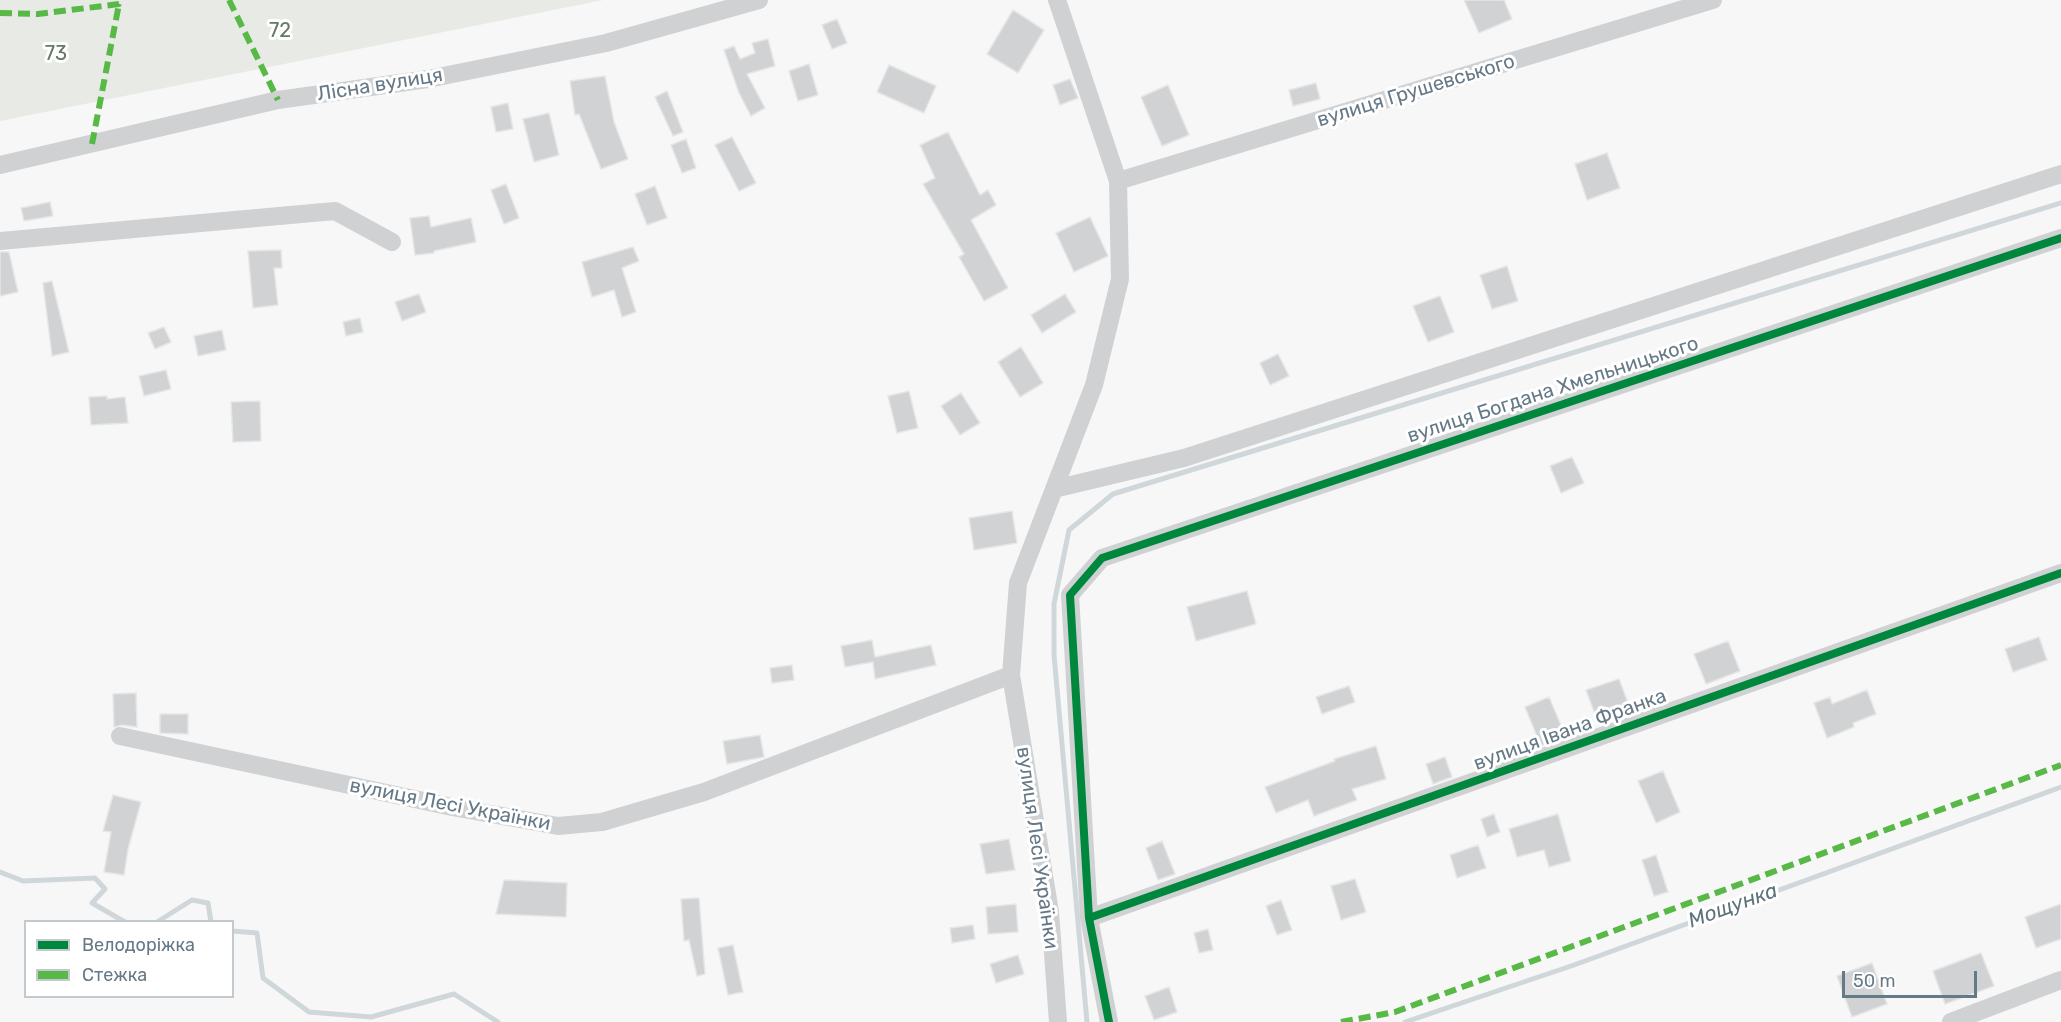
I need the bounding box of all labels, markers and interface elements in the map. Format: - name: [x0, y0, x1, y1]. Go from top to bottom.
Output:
- park label: 72: [269, 19, 291, 43]
- park label: 73: [45, 42, 67, 66]
- street label: вулиця Грушевського: [1314, 49, 1518, 133]
- street label: Лісна вулиця: [316, 63, 444, 107]
- street label: вулиця Богдана Хмельницького: [1404, 331, 1702, 449]
- street label: вулиця Івана Франка: [1470, 684, 1670, 776]
- street label: вулиця Лесі Українки: [1011, 745, 1063, 951]
- street label: вулиця Лесі Українки: [348, 774, 552, 836]
- water label: Мощунка: [1685, 878, 1781, 934]
- legend: [24, 920, 234, 998]
- text: Велодоріжка: [82, 934, 195, 956]
- scale bar: [1845, 959, 1980, 997]
- text: Стежка: [82, 964, 147, 986]
- text: 50 m: [1853, 970, 1896, 992]

